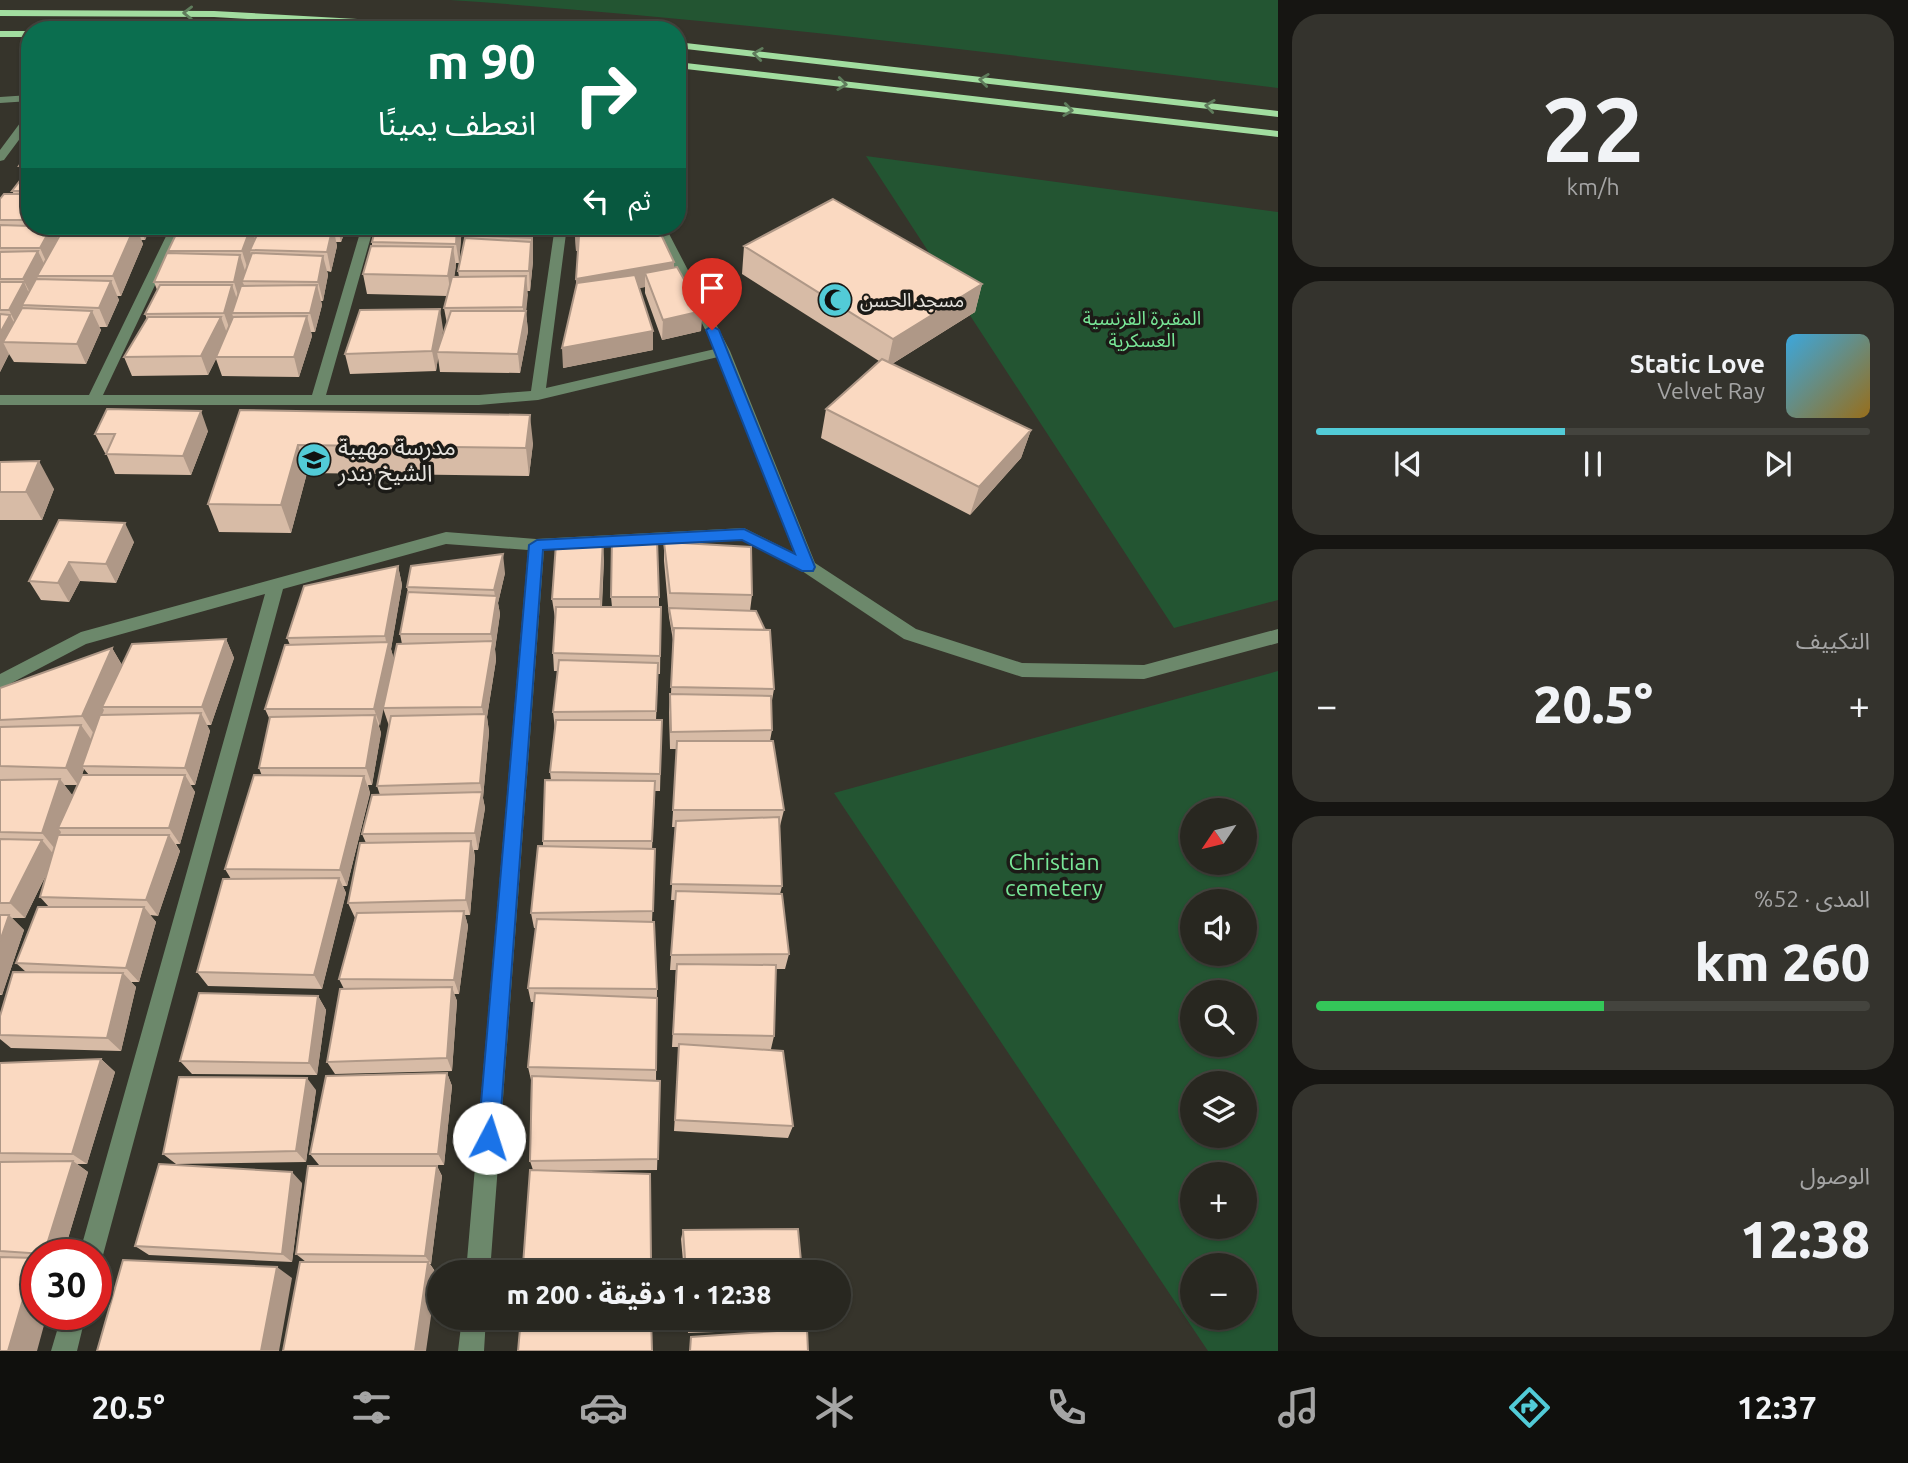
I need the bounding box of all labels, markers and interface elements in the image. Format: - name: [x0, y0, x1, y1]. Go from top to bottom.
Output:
- one-way arrow: [182, 5, 193, 21]
- text: 90 m: [427, 33, 536, 88]
- one-way arrow: [752, 46, 764, 61]
- icon: right: [560, 49, 651, 140]
- one-way arrow: [978, 73, 989, 88]
- one-way arrow: [837, 76, 848, 91]
- text: 22: [1542, 77, 1644, 179]
- one-way arrow: [1204, 99, 1216, 114]
- one-way arrow: [1063, 102, 1074, 117]
- text: انعطف يمينًا: [378, 105, 536, 141]
- text: km/h: [1566, 174, 1620, 199]
- icon: left: [577, 182, 615, 220]
- text: ثم: [629, 186, 651, 215]
- pin: [682, 258, 742, 330]
- icon: arrive: [693, 269, 731, 307]
- mosque icon: مسجد الحسن: [816, 281, 854, 319]
- place label: مسجد الحسن: [860, 289, 964, 312]
- park label: المقبرة الفرنسية العسكرية: [1083, 307, 1201, 352]
- text: Static Love: [1630, 349, 1765, 378]
- text: Velvet Ray: [1657, 378, 1765, 403]
- place label: مدرسة مهيبة الشيخ بندر: [337, 434, 456, 490]
- school or university icon: مدرسة مهيبة الشيخ بندر: [295, 441, 333, 479]
- icon: previous: [1389, 445, 1427, 483]
- icon: pause: [1574, 445, 1612, 483]
- icon: next: [1759, 445, 1797, 483]
- text: التكييف: [1796, 628, 1870, 653]
- text: 20.5°: [1533, 675, 1653, 733]
- text: −: [1316, 684, 1337, 726]
- text: +: [1849, 684, 1870, 726]
- north arrow: [1180, 798, 1256, 875]
- map controls: [1180, 798, 1257, 1330]
- park label: Christian cemetery: [1005, 849, 1103, 900]
- text: المدى · 52%: [1754, 886, 1870, 911]
- button: sound: [1180, 889, 1257, 966]
- text: 260 km: [1695, 933, 1870, 991]
- button: search: [1180, 980, 1257, 1057]
- button: layers: [1180, 1071, 1257, 1148]
- position arrow: [452, 1101, 526, 1175]
- button: +: [1180, 1162, 1257, 1239]
- text: الوصول: [1800, 1163, 1870, 1188]
- text: 12:38: [1740, 1210, 1870, 1268]
- speed limit sign: 30: [21, 1239, 112, 1330]
- button: −: [1180, 1253, 1257, 1330]
- text: 12:38 · 1 دقيقة · 200 m: [507, 1280, 771, 1309]
- icon: filters: [347, 1383, 396, 1432]
- icon: car: [579, 1383, 628, 1432]
- icon: climate: [810, 1383, 859, 1432]
- icon: phone: [1042, 1383, 1091, 1432]
- icon: music: [1274, 1383, 1323, 1432]
- icon: directions: [1505, 1383, 1554, 1432]
- text: 20.5°: [91, 1389, 165, 1425]
- text: 12:37: [1737, 1389, 1817, 1425]

